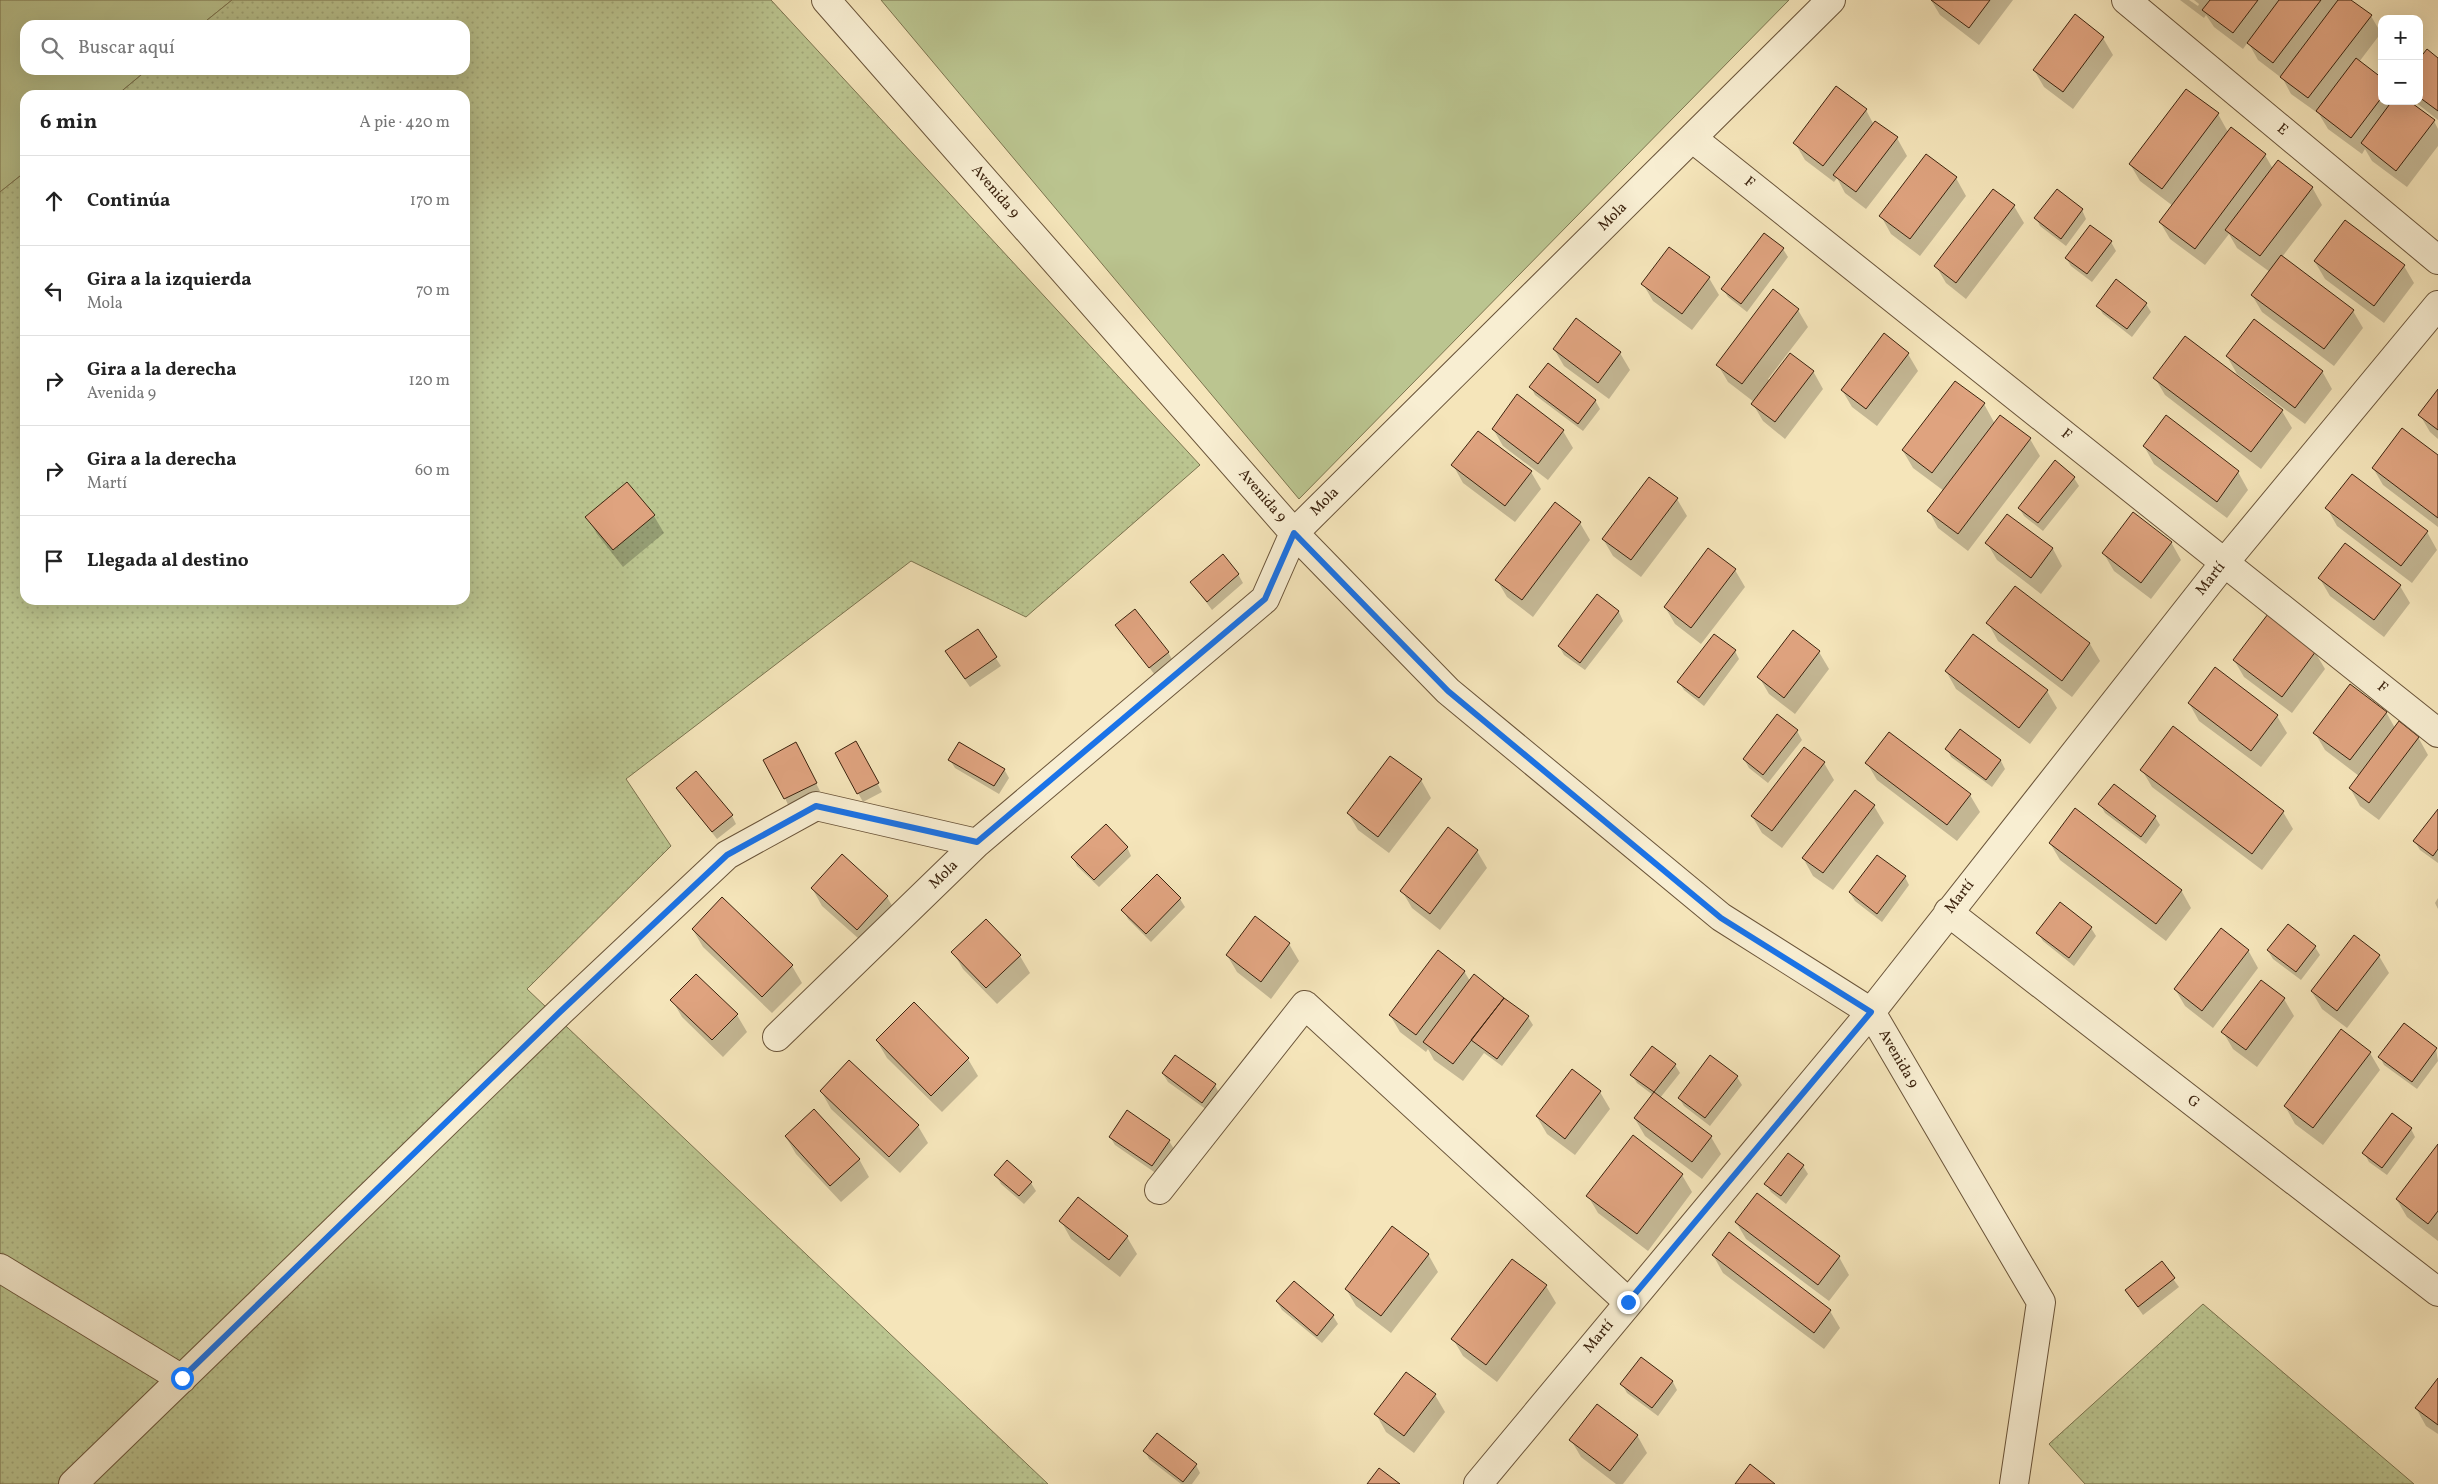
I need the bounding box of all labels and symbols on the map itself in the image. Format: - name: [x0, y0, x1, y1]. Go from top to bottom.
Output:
- street label: E: [2272, 119, 2292, 141]
- street label: Avenida 9: [966, 161, 1024, 223]
- street label: F: [1739, 172, 1759, 194]
- street label: Mola: [1594, 198, 1632, 236]
- street label: F: [2056, 424, 2076, 446]
- street label: Avenida 9: [1233, 465, 1291, 527]
- street label: Mola: [1306, 483, 1344, 521]
- street label: Martí: [2191, 557, 2231, 600]
- street label: F: [2372, 677, 2392, 699]
- street label: Mola: [925, 856, 963, 894]
- street label: Martí: [1940, 875, 1980, 918]
- street label: Avenida 9: [1873, 1026, 1923, 1092]
- street label: G: [2182, 1090, 2204, 1114]
- route end: [1617, 1291, 1640, 1314]
- street label: Martí: [1579, 1316, 1619, 1358]
- route start: [171, 1367, 194, 1390]

